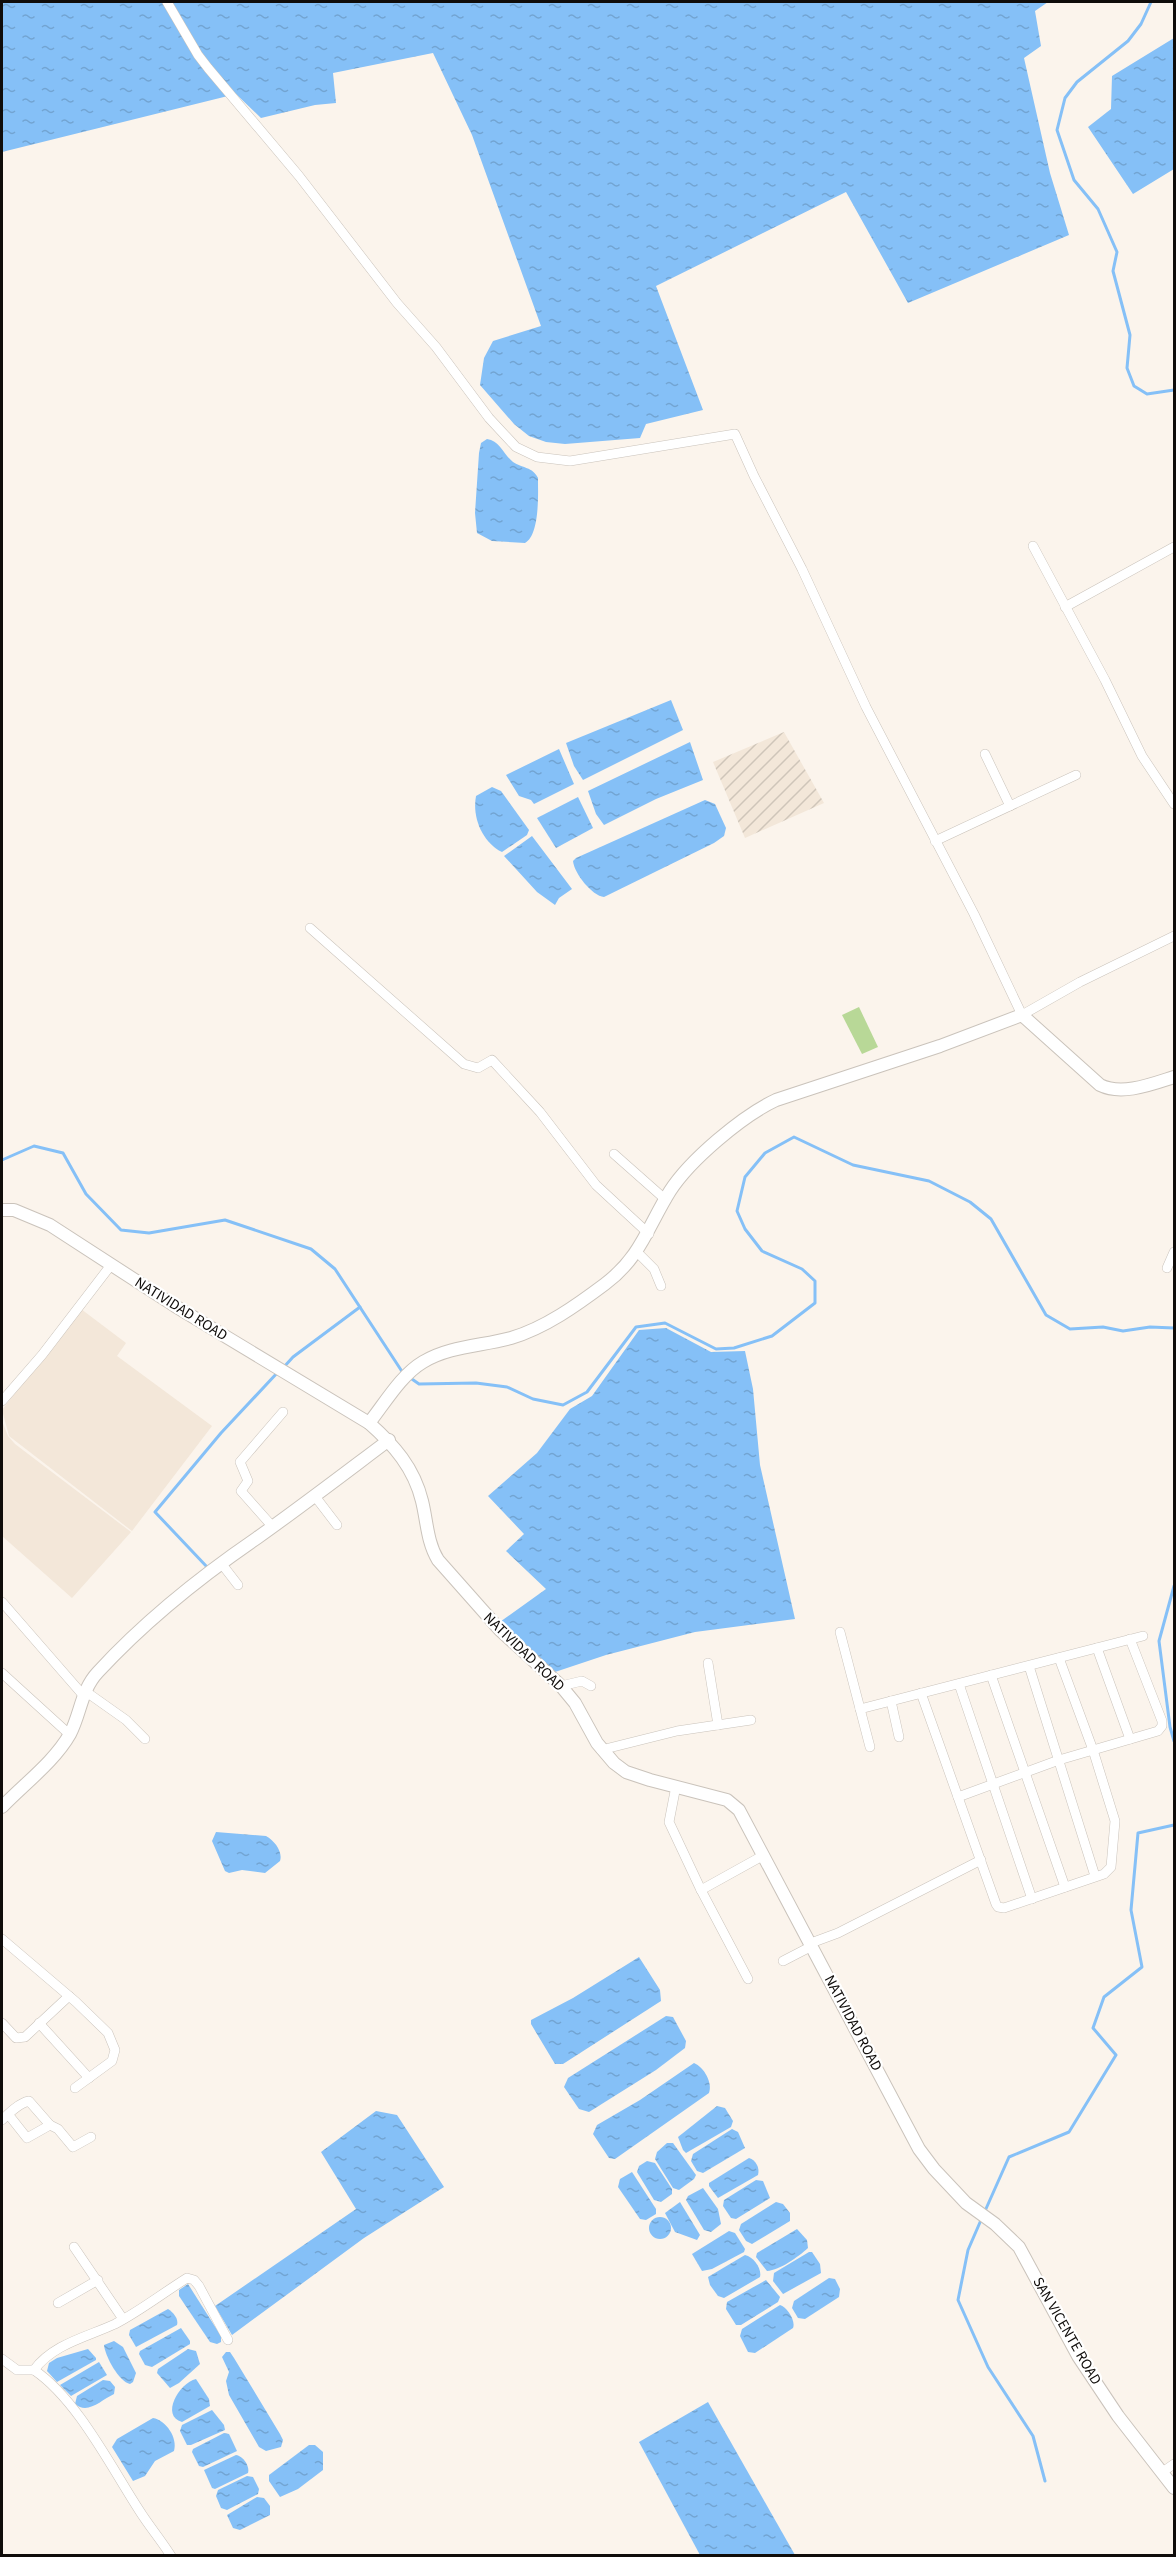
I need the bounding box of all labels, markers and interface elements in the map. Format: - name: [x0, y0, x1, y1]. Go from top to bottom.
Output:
- street label: NATIVIDAD ROAD: [131, 1272, 231, 1346]
- street label: NATIVIDAD ROAD: [479, 1608, 569, 1696]
- street label: NATIVIDAD ROAD: [819, 1971, 887, 2075]
- street label: SAN VICENTE ROAD: [1028, 2273, 1106, 2389]

